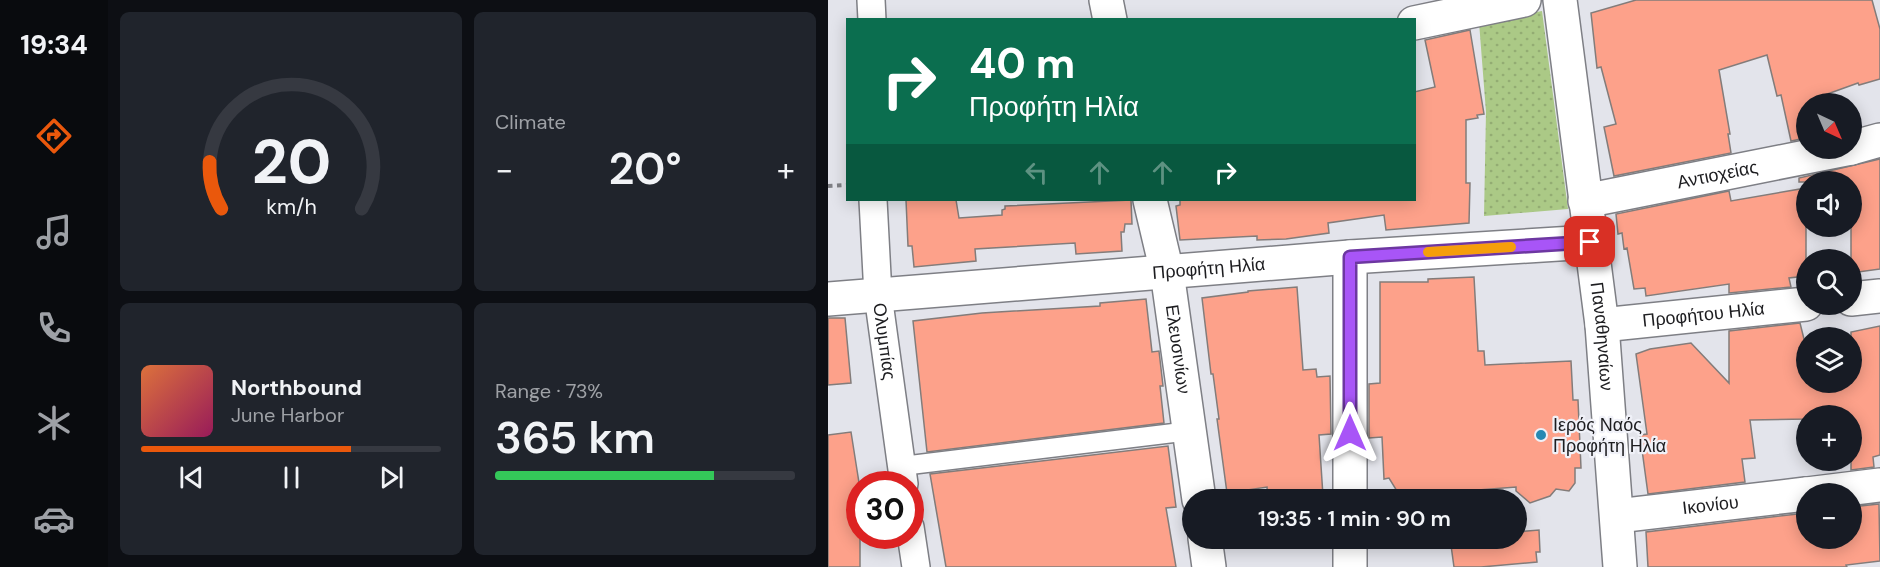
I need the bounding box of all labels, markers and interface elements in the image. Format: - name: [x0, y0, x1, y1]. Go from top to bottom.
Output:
- text: 19:34: [20, 27, 88, 62]
- text: 40 m: [969, 36, 1075, 91]
- icon: right: [870, 42, 948, 120]
- text: Προφήτη Ηλία: [969, 89, 1139, 124]
- north arrow: [1796, 93, 1862, 159]
- map controls: [1796, 93, 1862, 549]
- text: Climate: [495, 109, 566, 135]
- icon: directions: [33, 115, 75, 157]
- text: 20: [251, 121, 331, 202]
- text: 20°: [608, 139, 682, 198]
- text: −: [495, 148, 513, 191]
- text: +: [777, 148, 795, 191]
- street label: Αντιοχείας: [1675, 155, 1760, 194]
- icon: left: [1020, 156, 1053, 189]
- icon: ahead: [1083, 156, 1116, 189]
- icon: ahead: [1146, 156, 1179, 189]
- icon: right: [1209, 156, 1242, 189]
- button: sound: [1796, 171, 1862, 237]
- text: km/h: [266, 193, 316, 221]
- icon: music: [33, 211, 75, 253]
- pin: [1564, 216, 1615, 267]
- icon: arrive: [1573, 225, 1606, 258]
- button: search: [1796, 249, 1862, 315]
- street label: Προφήτη Ηλία: [1151, 252, 1266, 285]
- street label: Παναθηναίων: [1585, 280, 1619, 392]
- street label: Προφήτου Ηλία: [1641, 296, 1766, 333]
- street label: Ολυμπίας: [867, 301, 902, 382]
- street label: Ελευσινίων: [1160, 303, 1196, 396]
- icon: phone: [33, 307, 75, 349]
- button: layers: [1796, 327, 1862, 393]
- text: Northbound: [231, 373, 362, 402]
- text: Range · 73%: [495, 378, 603, 404]
- position arrow: [1318, 401, 1382, 465]
- icon: climate: [33, 402, 75, 444]
- text: June Harbor: [231, 402, 344, 428]
- button: +: [1796, 405, 1862, 471]
- text: 365 km: [495, 408, 655, 467]
- place label: Ιερός Ναός Προφήτη Ηλία: [1553, 413, 1666, 458]
- marker: Ιερός Ναός Προφήτη Ηλία: [1534, 428, 1548, 442]
- icon: previous: [175, 461, 208, 494]
- icon: pause: [275, 461, 308, 494]
- icon: next: [375, 461, 408, 494]
- speed limit sign: 30: [846, 471, 924, 549]
- button: −: [1796, 483, 1862, 549]
- street label: Ικονίου: [1681, 490, 1740, 520]
- icon: car: [33, 498, 75, 540]
- text: 19:35 · 1 min · 90 m: [1258, 504, 1451, 533]

